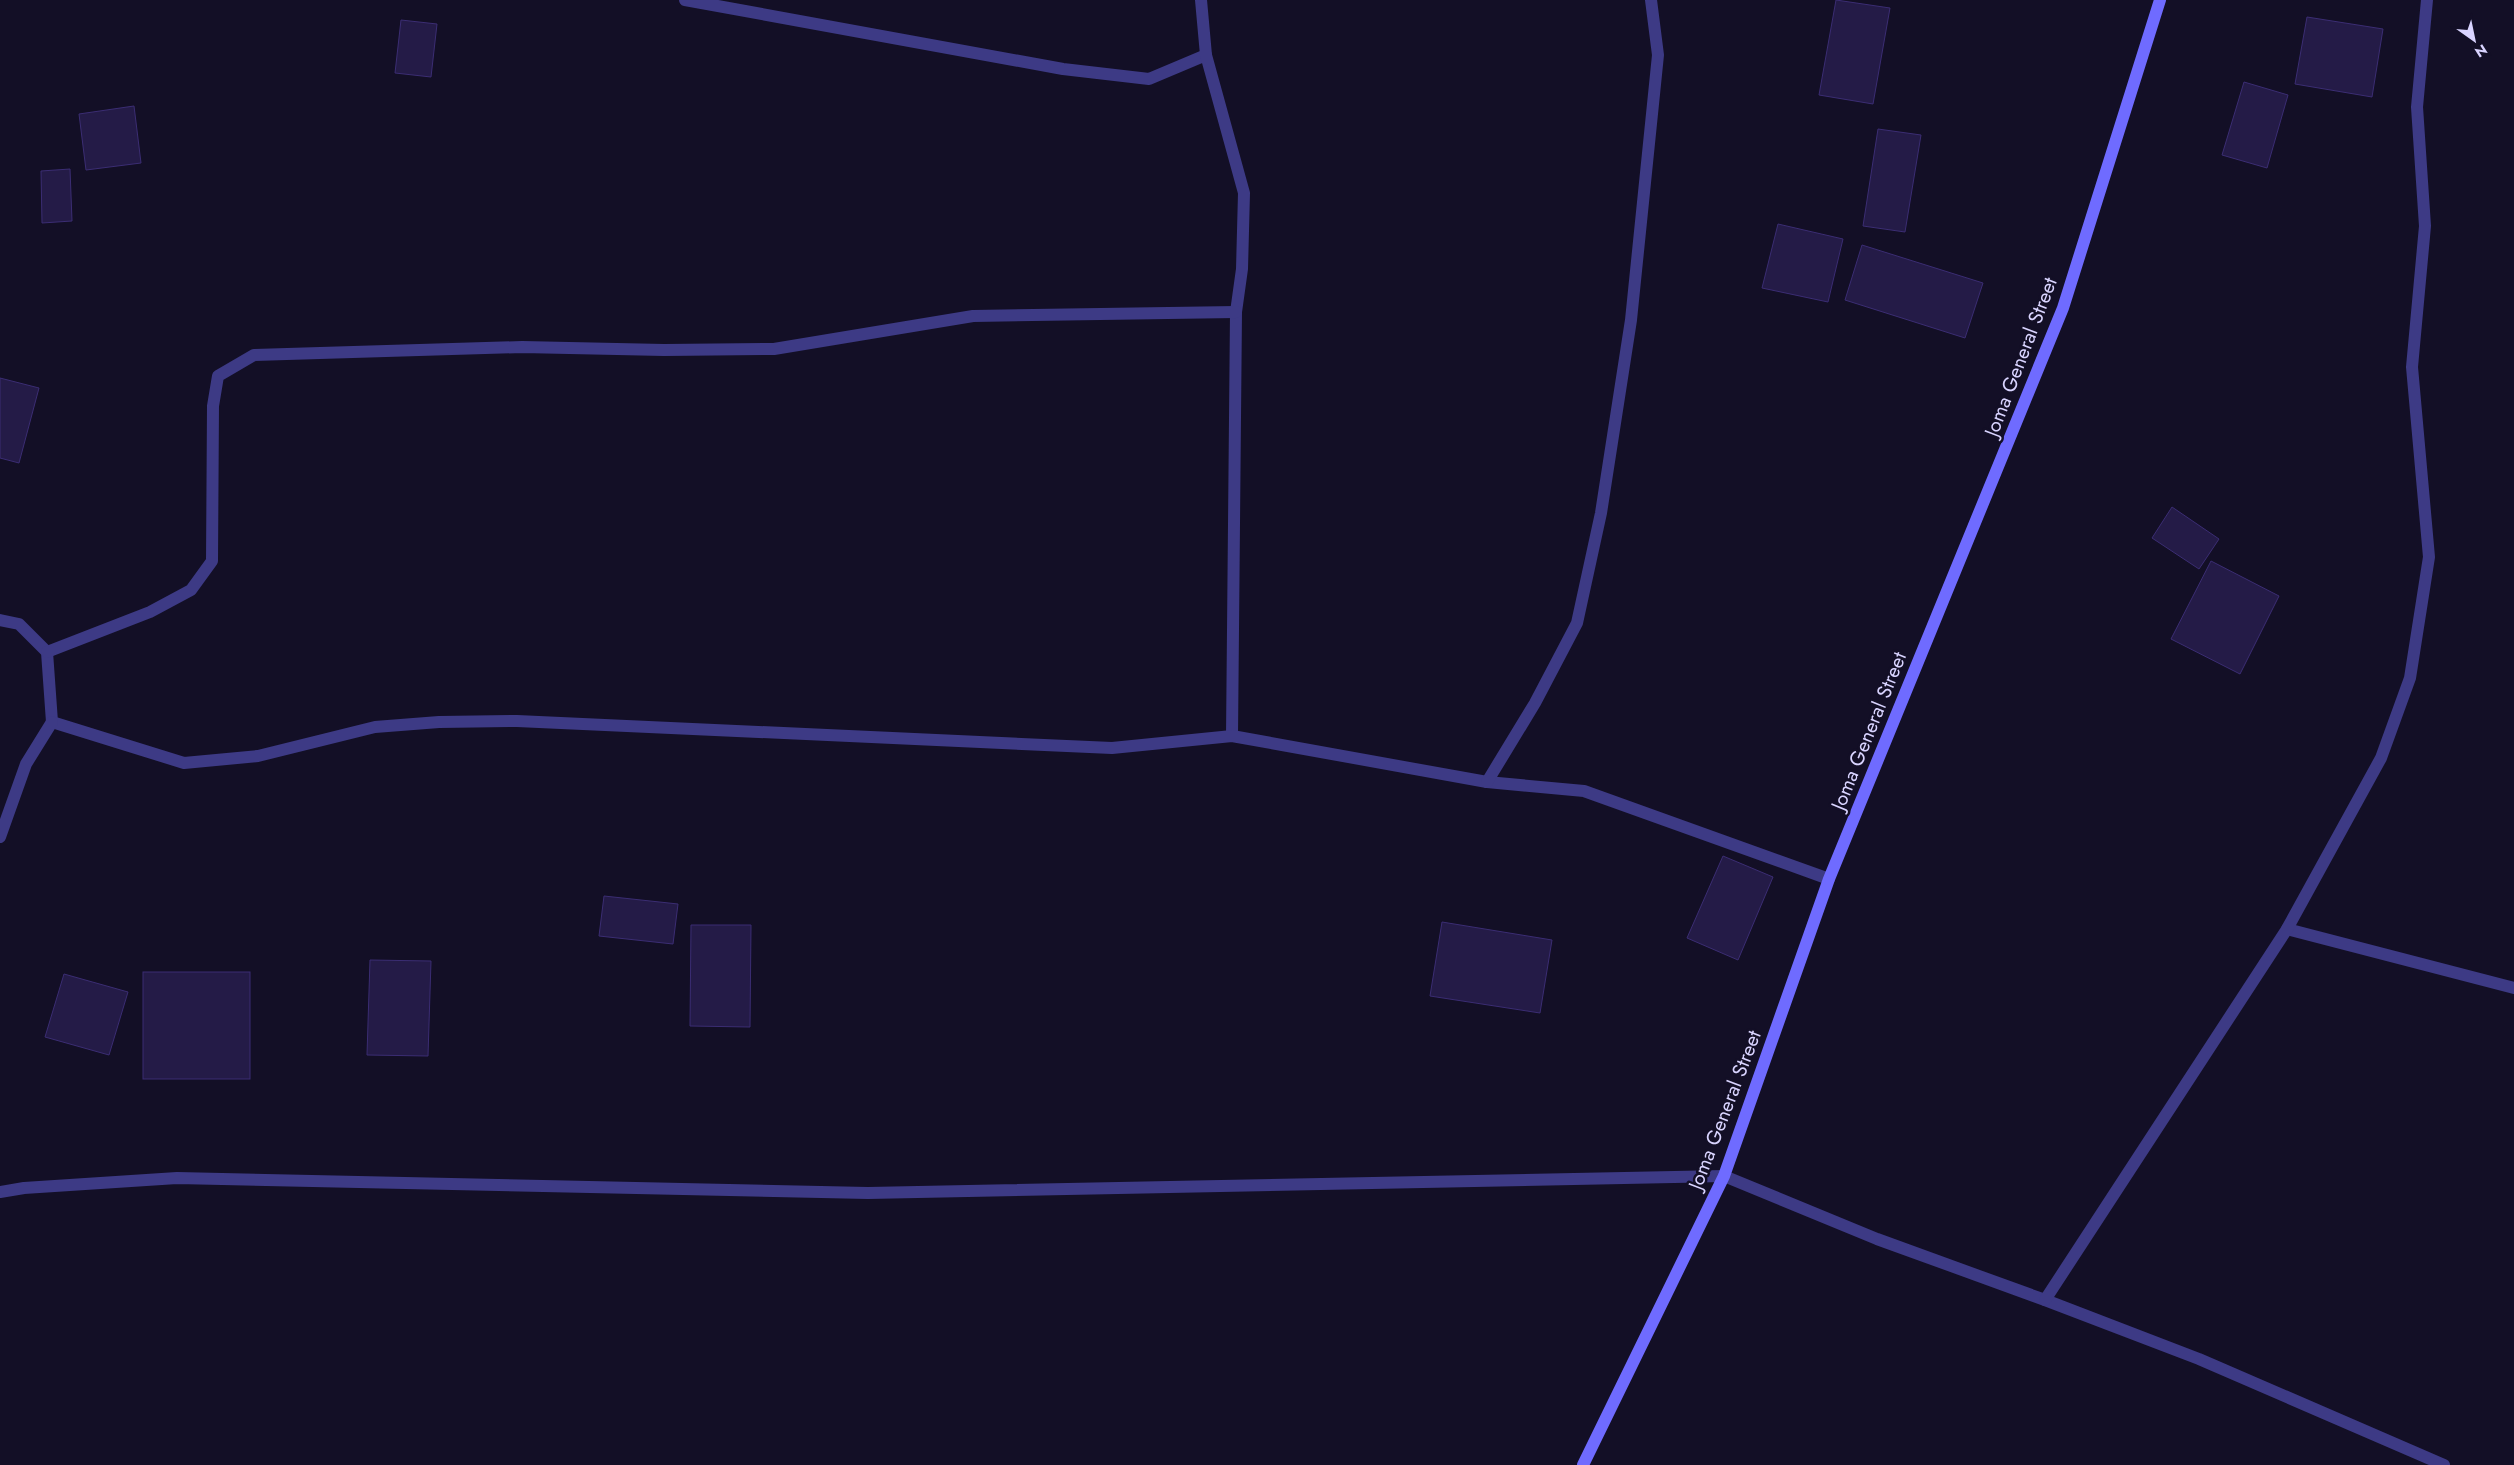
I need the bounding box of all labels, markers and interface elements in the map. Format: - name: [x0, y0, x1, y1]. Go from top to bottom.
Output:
- north arrow: [2449, 15, 2499, 65]
- text: N: [2471, 39, 2491, 62]
- street label: Joma General Street: [1976, 273, 2065, 444]
- street label: Joma General Street: [1823, 647, 1914, 817]
- street label: Joma General Street: [1680, 1026, 1769, 1197]

